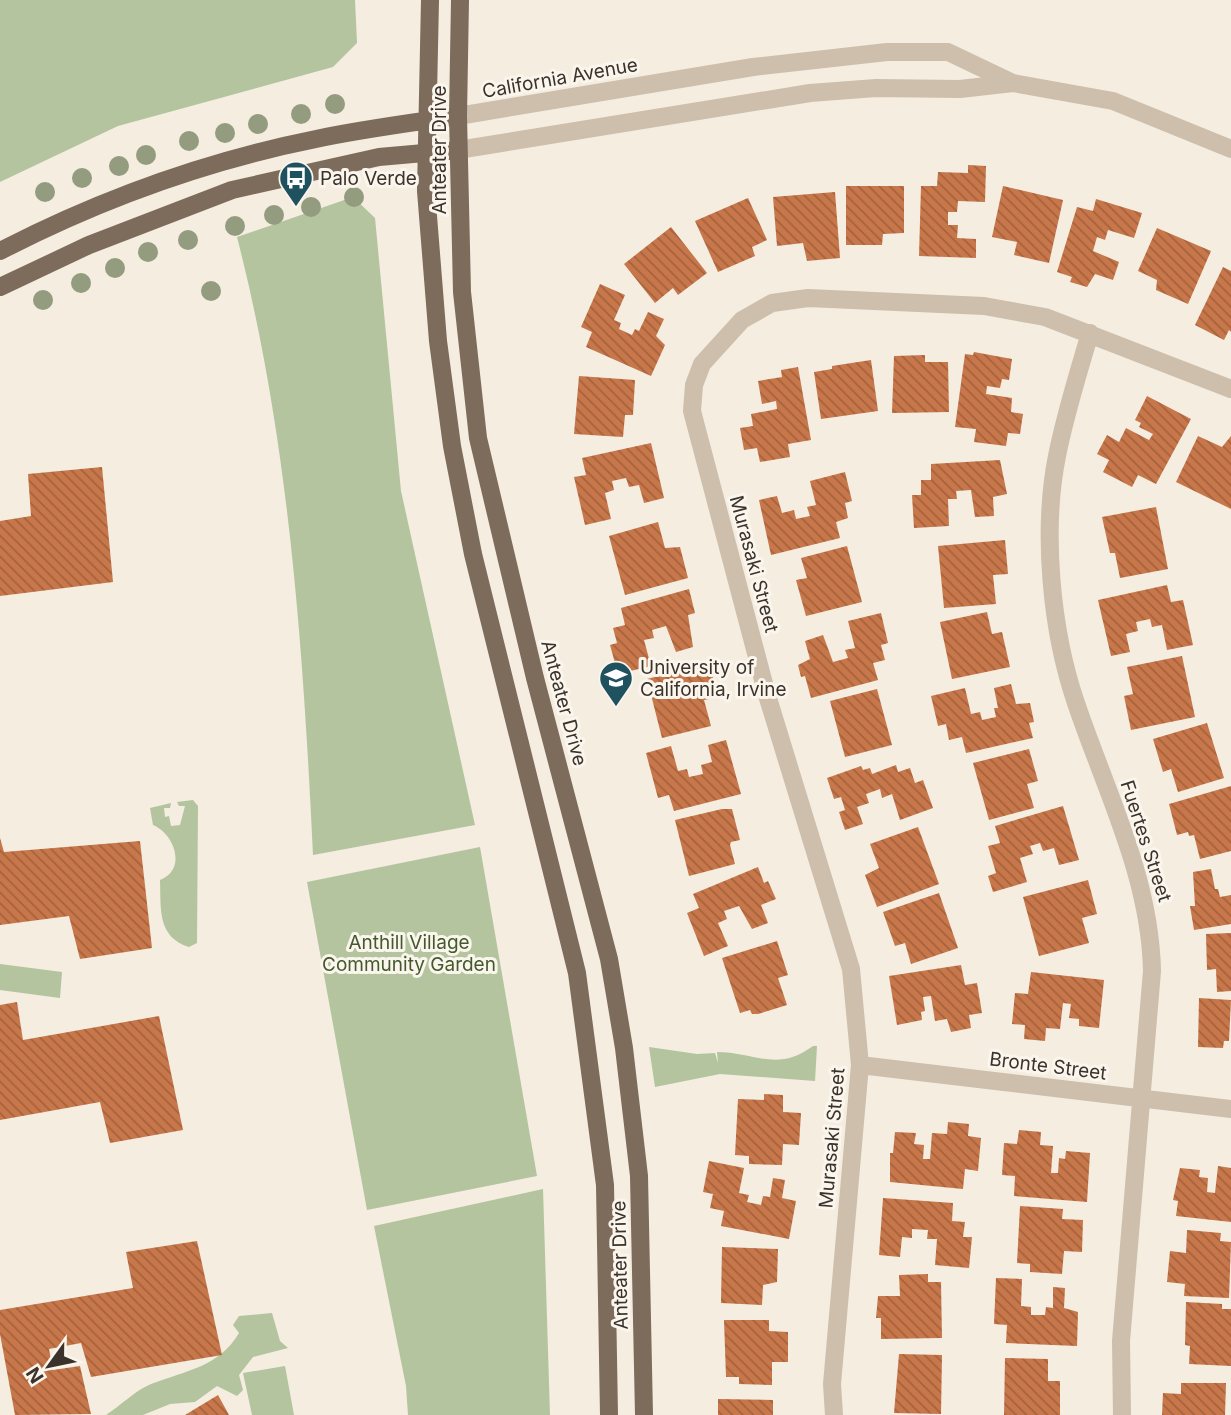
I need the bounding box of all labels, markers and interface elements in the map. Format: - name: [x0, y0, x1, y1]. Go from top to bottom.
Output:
- street label: California Avenue: [480, 53, 640, 103]
- street label: Anteater Drive: [428, 85, 451, 215]
- bus stop icon: Palo Verde: [277, 159, 315, 208]
- place label: Palo Verde: [320, 167, 417, 190]
- street label: Murasaki Street: [725, 493, 783, 635]
- street label: Anteater Drive: [536, 638, 592, 768]
- place label: University of California, Irvine: [640, 656, 787, 701]
- school or university icon: University of California, Irvine: [597, 659, 635, 708]
- street label: Fuertes Street: [1116, 777, 1176, 905]
- park label: Anthill Village Community Garden: [322, 931, 496, 976]
- street label: Bronte Street: [988, 1047, 1108, 1085]
- street label: Murasaki Street: [814, 1067, 850, 1209]
- street label: Anteater Drive: [607, 1200, 633, 1330]
- north arrow: [14, 1331, 84, 1401]
- text: N: [22, 1363, 49, 1387]

